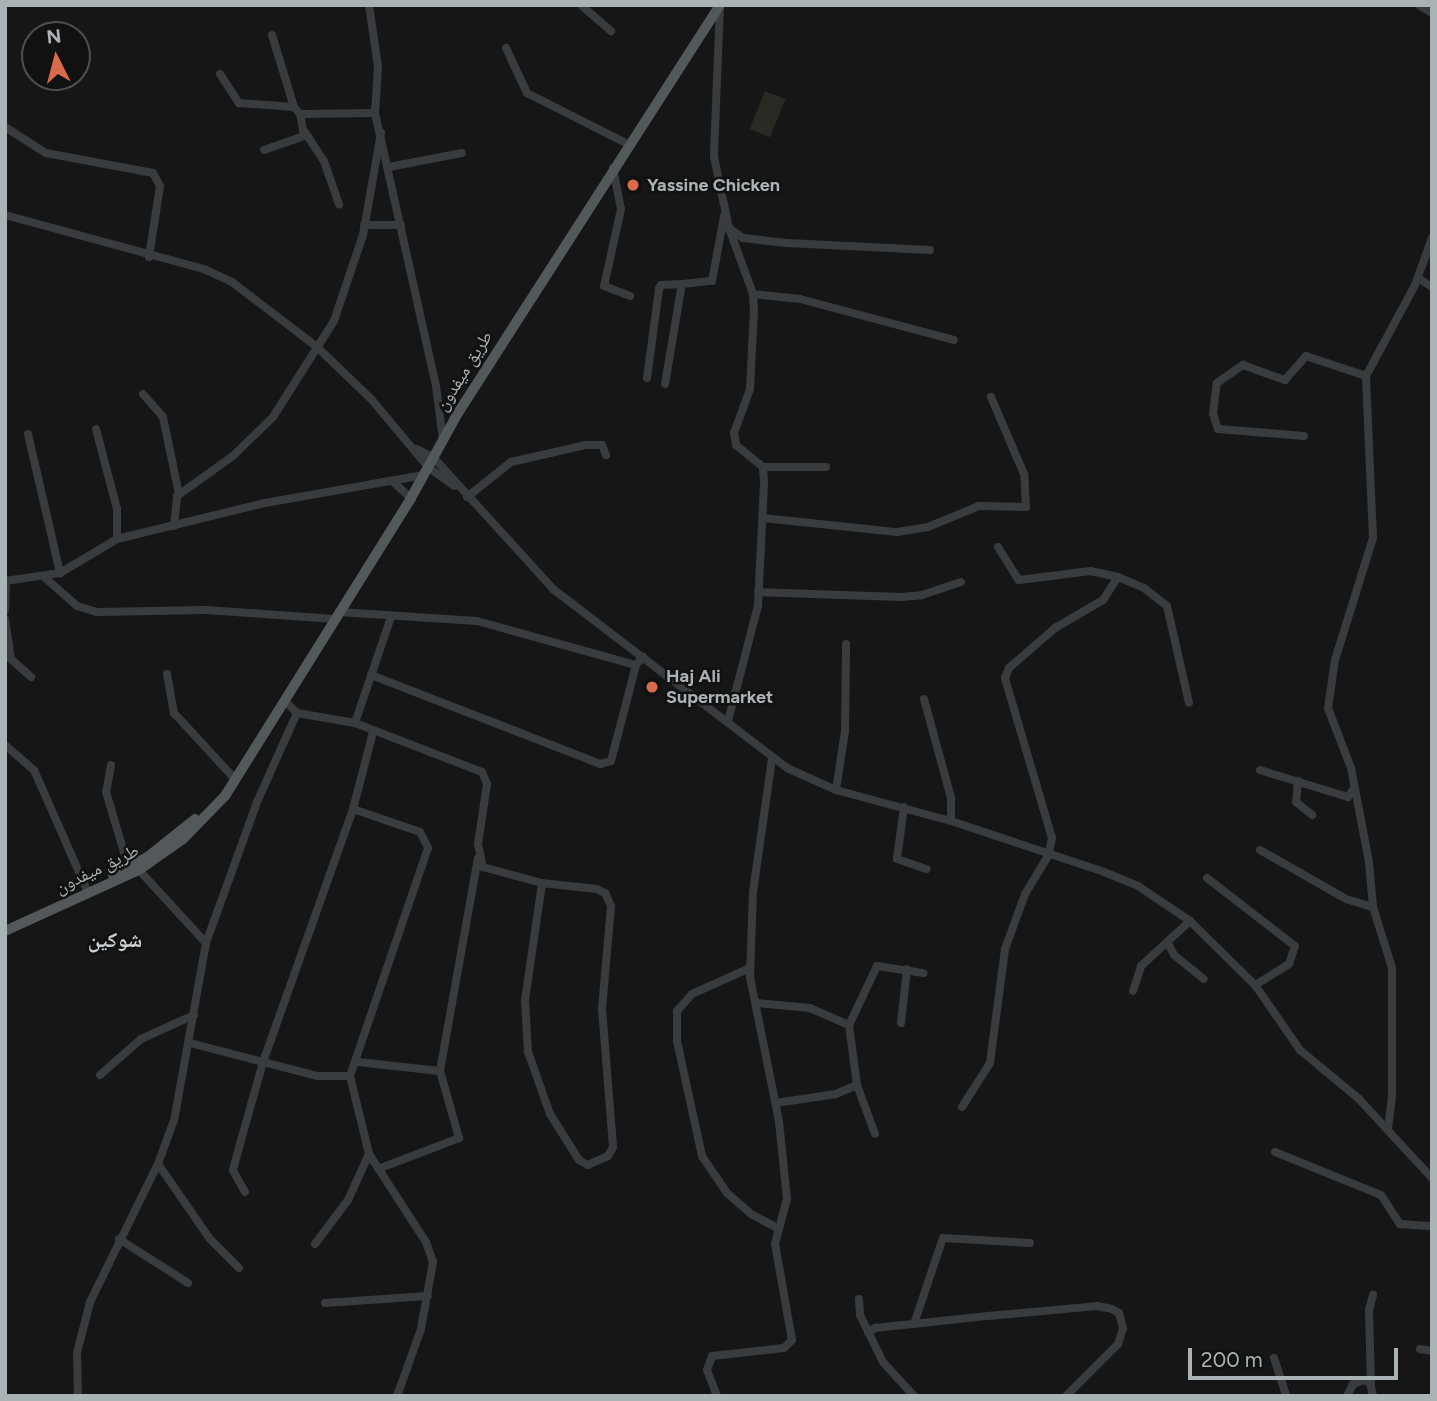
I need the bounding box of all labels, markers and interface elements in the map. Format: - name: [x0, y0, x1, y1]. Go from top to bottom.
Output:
- north arrow: [21, 21, 91, 91]
- text: N: [45, 24, 62, 49]
- place label: Yassine Chicken: [647, 174, 780, 196]
- marker: Yassine Chicken: [625, 177, 641, 193]
- street label: طريق ميفدون: [431, 327, 497, 415]
- place label: Haj Ali Supermarket: [666, 666, 773, 708]
- marker: Haj Ali Supermarket: [644, 679, 660, 695]
- street label: طريق ميفدون: [52, 839, 142, 899]
- district label: شوكين: [88, 927, 142, 953]
- scale bar: [1192, 1334, 1402, 1378]
- text: 200 m: [1201, 1347, 1263, 1372]

